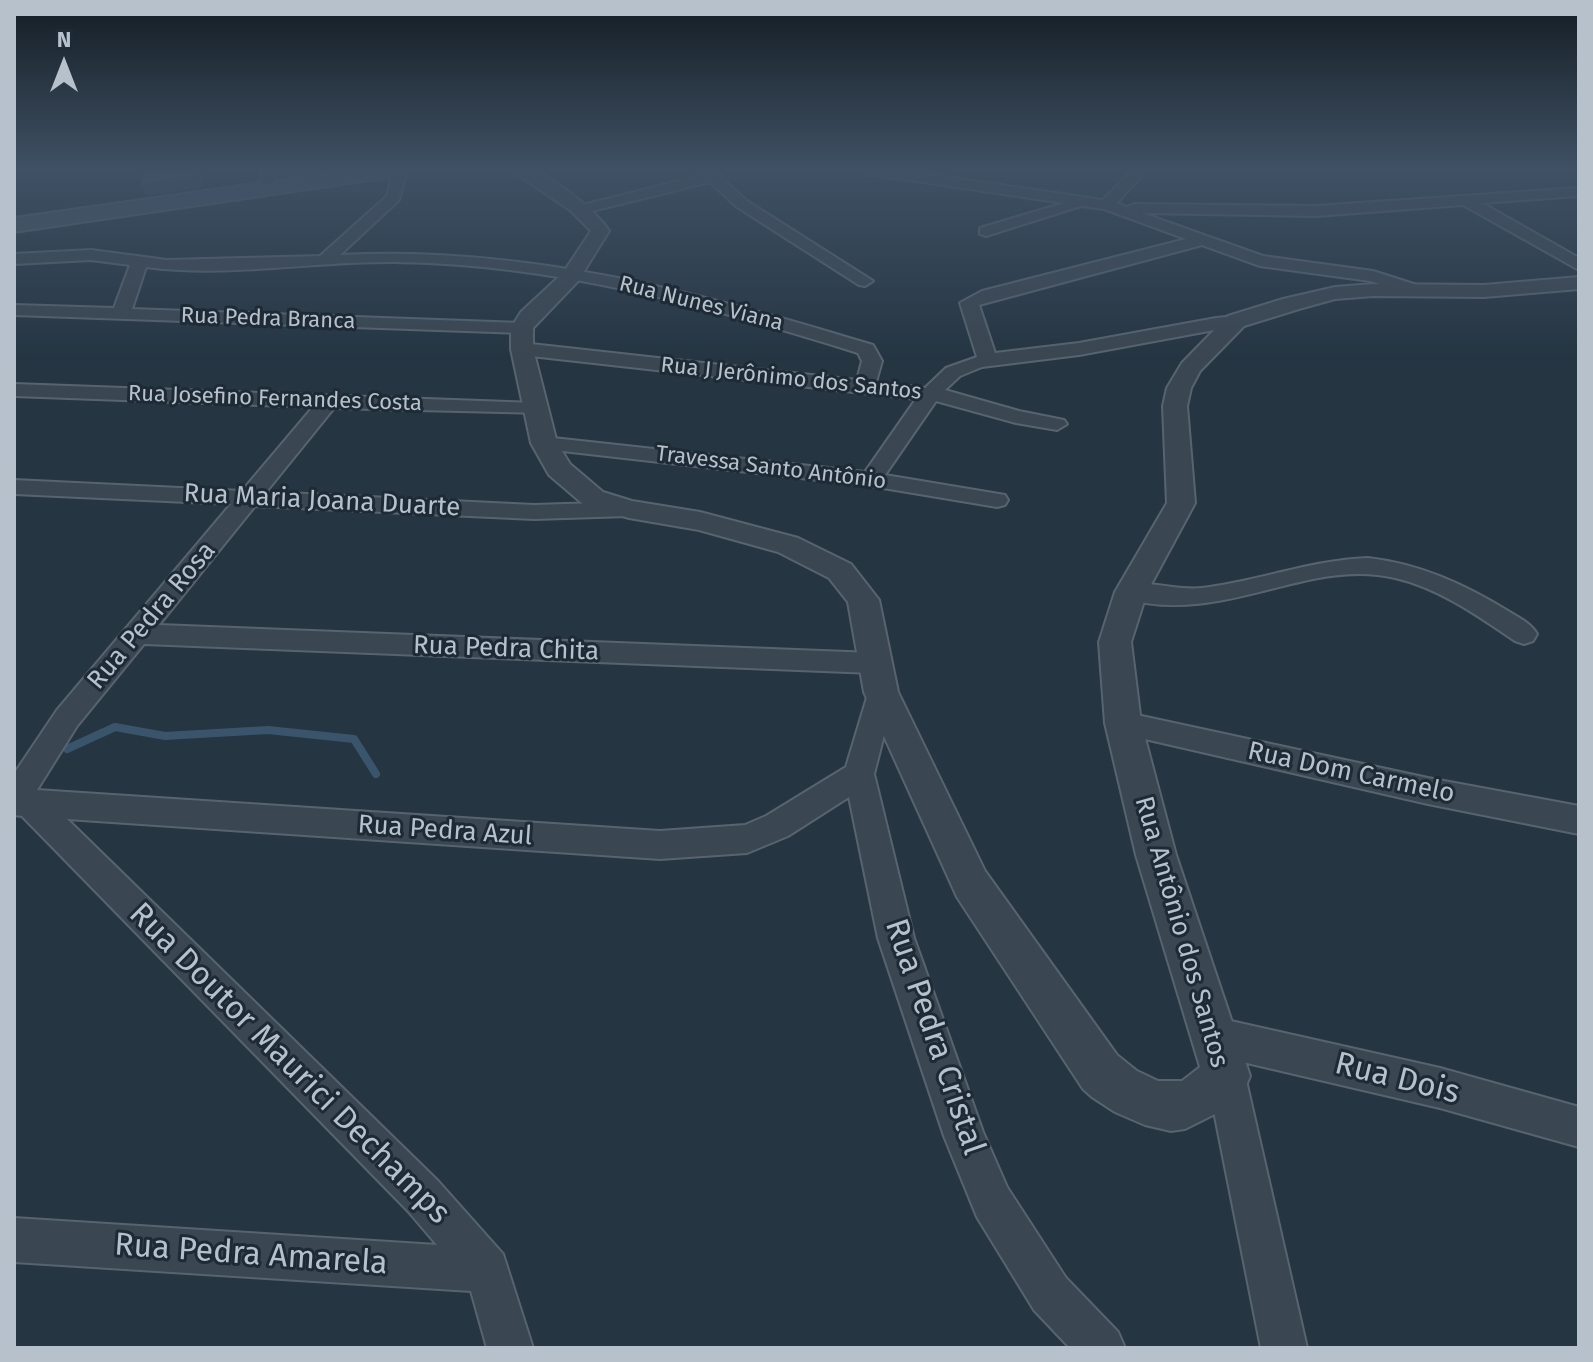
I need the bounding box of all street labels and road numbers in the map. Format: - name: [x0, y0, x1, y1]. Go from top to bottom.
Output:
- street label: Rua Nunes Viana: [616, 271, 786, 337]
- street label: Rua Pedra Branca: [180, 303, 356, 335]
- street label: Rua J Jerônimo dos Santos: [659, 352, 923, 406]
- street label: Rua Josefino Fernandes Costa: [128, 381, 422, 417]
- street label: Travessa Santo Antônio: [654, 441, 888, 495]
- street label: Rua Maria Joana Duarte: [183, 478, 461, 524]
- street label: Rua Pedra Rosa: [81, 536, 223, 696]
- street label: Rua Pedra Chita: [412, 630, 600, 668]
- street label: Rua Dom Carmelo: [1245, 736, 1457, 810]
- street label: Rua Antônio dos Santos: [1127, 793, 1235, 1071]
- street label: Rua Pedra Azul: [357, 809, 533, 853]
- street label: Rua Doutor Maurici Dechamps: [120, 895, 458, 1233]
- street label: Rua Pedra Cristal: [876, 914, 992, 1160]
- street label: Rua Dois: [1331, 1045, 1463, 1113]
- street label: Rua Pedra Amarela: [113, 1226, 389, 1284]

